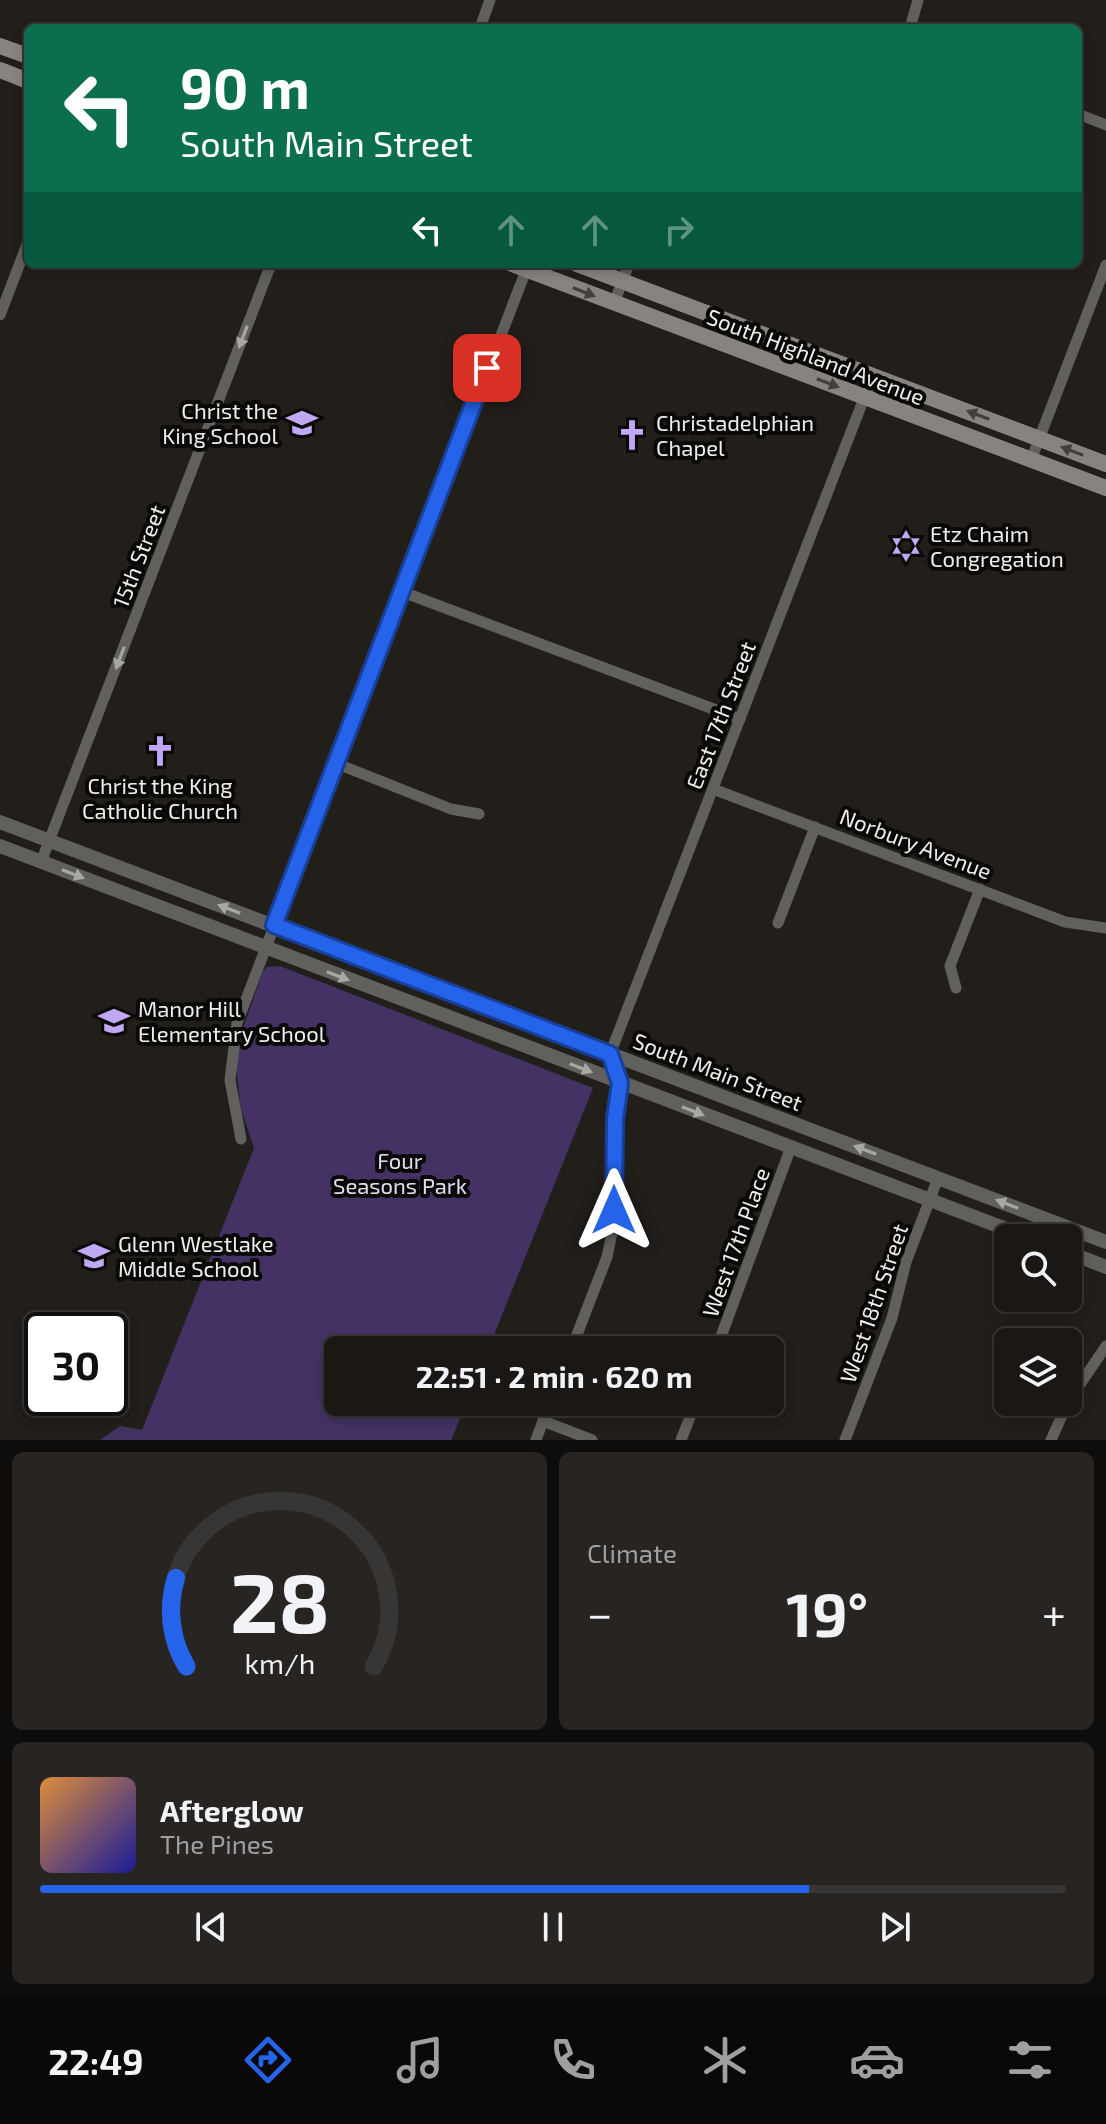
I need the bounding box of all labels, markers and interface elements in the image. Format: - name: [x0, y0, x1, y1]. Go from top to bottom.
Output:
- text: 90 m: [180, 53, 310, 120]
- icon: left: [48, 56, 152, 160]
- text: South Main Street: [180, 121, 473, 164]
- icon: left: [405, 208, 449, 252]
- icon: ahead: [489, 208, 533, 252]
- icon: ahead: [573, 208, 617, 252]
- icon: right: [657, 208, 701, 252]
- one-way arrow: [573, 286, 597, 299]
- street label: South Highland Avenue: [704, 303, 928, 409]
- one-way arrow: [236, 325, 249, 349]
- pin: [453, 334, 521, 402]
- icon: arrive: [465, 346, 509, 390]
- one-way arrow: [816, 378, 840, 390]
- place label: Christ the King School: [162, 397, 278, 448]
- school or university icon: Christ the King School: [285, 406, 319, 440]
- one-way arrow: [966, 408, 990, 421]
- place label: Christadelphian Chapel: [656, 409, 814, 460]
- church icon: Christadelphian Chapel: [615, 418, 649, 452]
- one-way arrow: [1060, 444, 1084, 457]
- street label: 15th Street: [107, 501, 169, 611]
- place label: Etz Chaim Congregation: [930, 520, 1064, 571]
- synagogue icon: Etz Chaim Congregation: [889, 529, 923, 563]
- street label: East 17th Street: [680, 637, 760, 793]
- one-way arrow: [113, 646, 126, 670]
- church icon: Christ the King Catholic Church: [143, 734, 177, 768]
- place label: Christ the King Catholic Church: [82, 772, 238, 823]
- street label: Norbury Avenue: [837, 802, 995, 884]
- one-way arrow: [61, 868, 85, 881]
- one-way arrow: [217, 902, 241, 915]
- one-way arrow: [326, 970, 350, 983]
- place label: Manor Hill Elementary School: [138, 995, 326, 1046]
- school or university icon: Manor Hill Elementary School: [97, 1004, 131, 1038]
- street label: South Main Street: [630, 1027, 806, 1115]
- one-way arrow: [570, 1062, 594, 1075]
- one-way arrow: [681, 1105, 705, 1117]
- one-way arrow: [853, 1143, 877, 1156]
- park label: Four Seasons Park: [333, 1147, 467, 1198]
- street label: West 17th Place: [696, 1164, 774, 1320]
- position arrow: [572, 1168, 656, 1252]
- one-way arrow: [995, 1197, 1019, 1210]
- street label: West 18th Street: [834, 1220, 912, 1386]
- map controls: [994, 1224, 1082, 1416]
- button: search: [994, 1224, 1082, 1312]
- place label: Glenn Westlake Middle School: [118, 1230, 273, 1281]
- school or university icon: Glenn Westlake Middle School: [77, 1239, 111, 1273]
- speed limit sign: 30: [24, 1312, 128, 1416]
- button: layers: [994, 1328, 1082, 1416]
- text: 22:51 · 2 min · 620 m: [416, 1358, 692, 1394]
- text: Climate: [587, 1537, 677, 1568]
- text: 28: [229, 1550, 330, 1650]
- text: 19°: [786, 1577, 868, 1649]
- text: −: [587, 1586, 613, 1639]
- text: +: [1042, 1586, 1066, 1639]
- text: km/h: [244, 1645, 315, 1680]
- text: Afterglow: [160, 1792, 304, 1828]
- text: The Pines: [160, 1828, 274, 1859]
- icon: previous: [189, 1905, 233, 1949]
- icon: pause: [531, 1905, 575, 1949]
- icon: next: [873, 1905, 917, 1949]
- icon: directions: [240, 2032, 296, 2088]
- icon: music: [392, 2032, 448, 2088]
- icon: phone: [545, 2032, 601, 2088]
- icon: climate: [697, 2032, 753, 2088]
- icon: car: [849, 2032, 905, 2088]
- icon: filters: [1002, 2032, 1058, 2088]
- text: 22:49: [48, 2039, 143, 2082]

